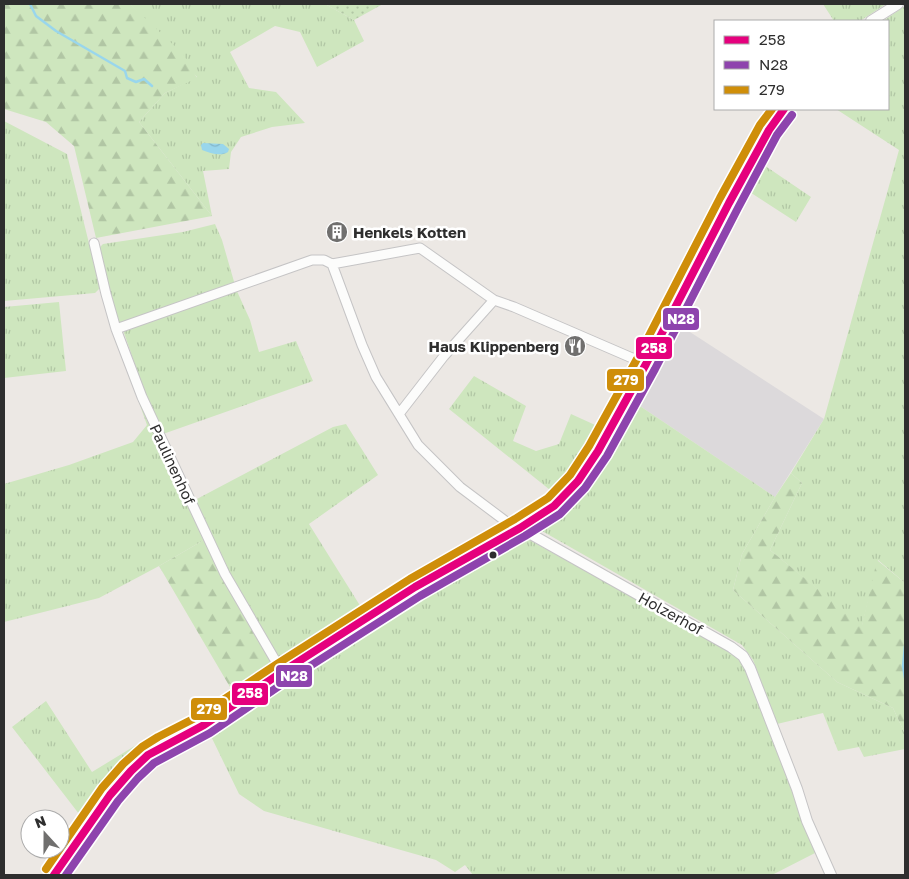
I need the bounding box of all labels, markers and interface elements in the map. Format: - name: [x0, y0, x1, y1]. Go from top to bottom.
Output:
- legend: [714, 20, 889, 110]
- text: 258: [759, 30, 786, 48]
- text: N28: [759, 55, 788, 73]
- text: 279: [759, 80, 785, 98]
- building icon: Henkels Kotten: [325, 220, 349, 244]
- place label: Henkels Kotten: [353, 223, 466, 241]
- line badge: N28: [662, 307, 700, 331]
- text: N28: [667, 310, 695, 327]
- restaurant icon: Haus Klippenberg: [563, 334, 587, 358]
- line badge: 258: [635, 336, 673, 360]
- place label: Haus Klippenberg: [429, 337, 559, 355]
- text: 258: [641, 339, 667, 356]
- line badge: 279: [606, 368, 645, 392]
- text: 279: [613, 371, 639, 388]
- street label: Paulinenhof: [147, 421, 200, 508]
- unlabelled marker: [488, 550, 498, 560]
- street label: Holzerhof: [636, 588, 707, 638]
- line badge: N28: [275, 664, 313, 688]
- text: N28: [280, 667, 308, 684]
- line badge: 258: [231, 682, 269, 706]
- text: 258: [237, 684, 263, 701]
- line badge: 279: [190, 697, 228, 721]
- text: 279: [196, 700, 222, 717]
- north arrow: [20, 809, 70, 859]
- text: N: [32, 812, 48, 831]

